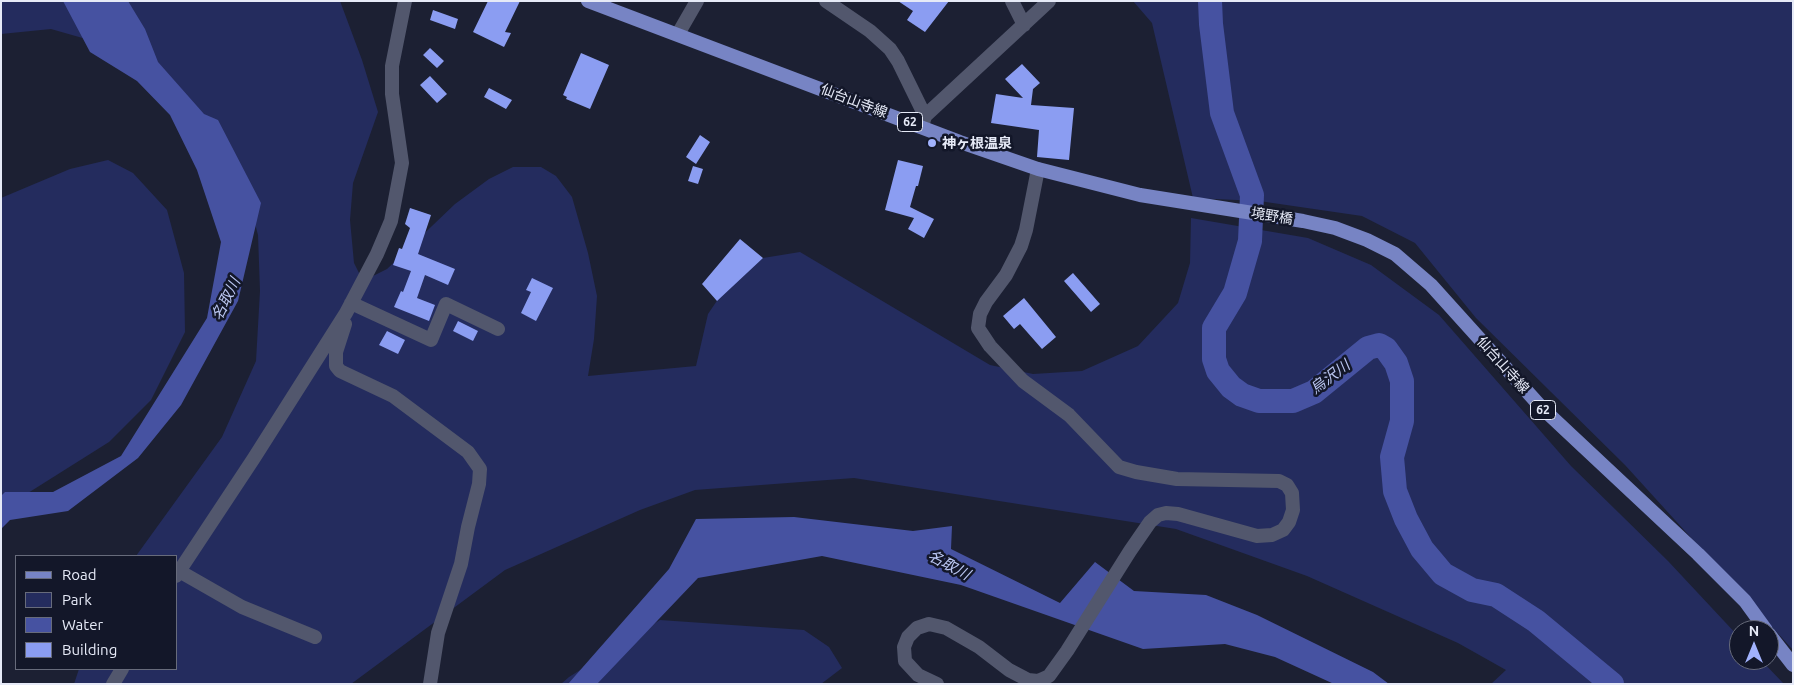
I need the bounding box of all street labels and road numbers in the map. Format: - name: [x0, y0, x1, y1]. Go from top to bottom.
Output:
- street label: 仙台山寺線: [818, 81, 890, 121]
- road number: 62: [898, 112, 922, 132]
- street label: 境野橋: [1250, 204, 1294, 228]
- street label: 仙台山寺線: [1473, 333, 1533, 397]
- road number: 62: [1530, 400, 1556, 420]

